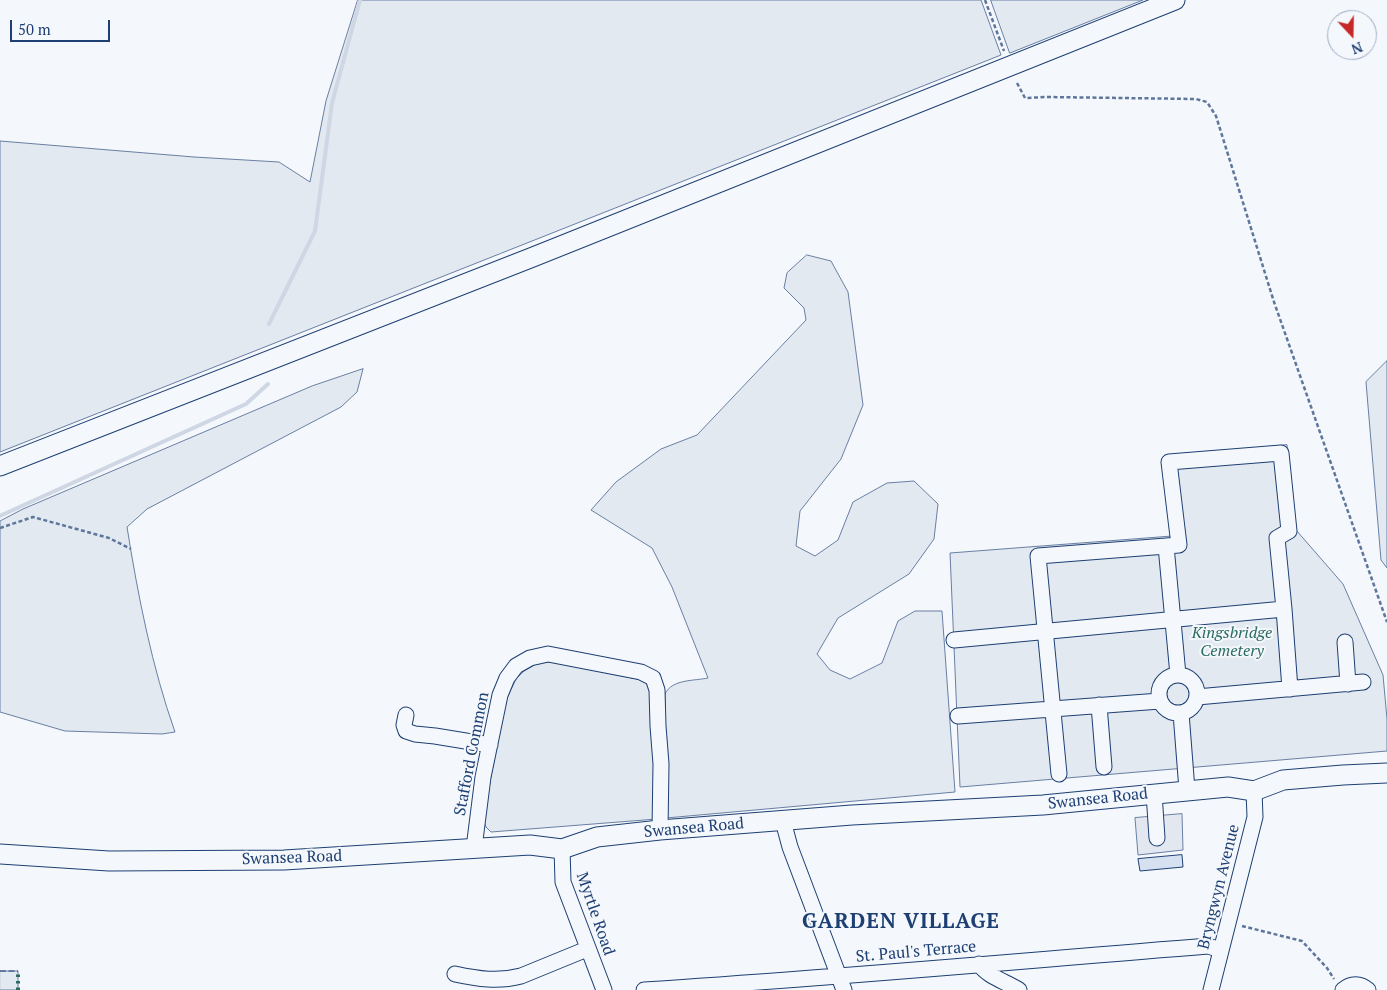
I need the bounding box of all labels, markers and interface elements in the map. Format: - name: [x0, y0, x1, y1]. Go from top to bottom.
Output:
- scale bar: [12, 10, 112, 42]
- north arrow: [1327, 10, 1377, 60]
- text: 50 m: [18, 19, 51, 39]
- text: N: [1349, 38, 1366, 59]
- park label: Kingsbridge Cemetery: [1192, 623, 1272, 661]
- street label: Stafford Common: [451, 690, 493, 818]
- street label: Swansea Road: [1047, 784, 1149, 814]
- street label: Swansea Road: [643, 814, 745, 842]
- street label: Bryngwyn Avenue: [1194, 822, 1244, 952]
- street label: Swansea Road: [241, 847, 343, 869]
- street label: Myrtle Road: [572, 870, 618, 958]
- district label: GARDEN VILLAGE: [800, 909, 1002, 935]
- street label: St. Paul's Terrace: [855, 937, 977, 967]

